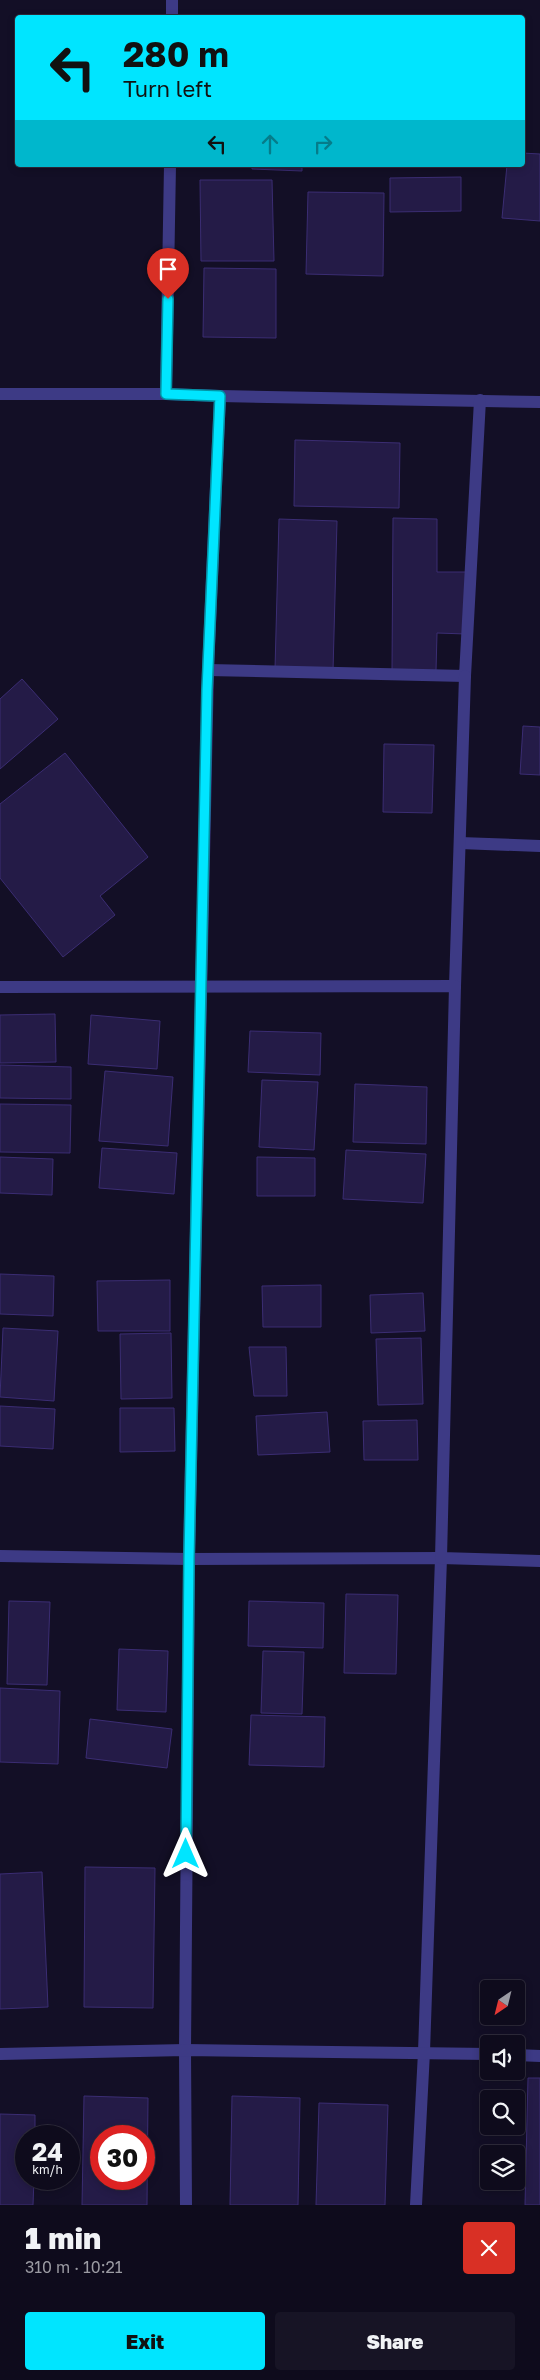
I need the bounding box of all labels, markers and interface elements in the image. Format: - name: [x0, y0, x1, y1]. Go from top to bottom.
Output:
- text: 280 m: [123, 33, 229, 75]
- icon: left: [40, 35, 105, 100]
- text: Turn left: [123, 75, 212, 102]
- icon: left: [203, 130, 231, 158]
- icon: ahead: [256, 130, 284, 158]
- icon: right: [309, 130, 337, 158]
- pin: [147, 248, 189, 299]
- icon: arrive: [154, 255, 182, 283]
- position arrow: [159, 1827, 211, 1879]
- north arrow: [480, 1980, 525, 2025]
- map controls: [480, 1980, 525, 2190]
- button: sound: [480, 2035, 525, 2080]
- button: search: [480, 2090, 525, 2135]
- speed limit sign: 30: [90, 2125, 155, 2190]
- text: 24: [32, 2136, 63, 2167]
- button: layers: [480, 2145, 525, 2190]
- text: km/h: [32, 2162, 63, 2177]
- text: 1 min: [25, 2220, 101, 2256]
- button: close: [463, 2222, 515, 2274]
- text: 310 m · 10:21: [25, 2257, 123, 2277]
- button: Exit: [25, 2312, 265, 2370]
- button: Share: [275, 2312, 515, 2370]

